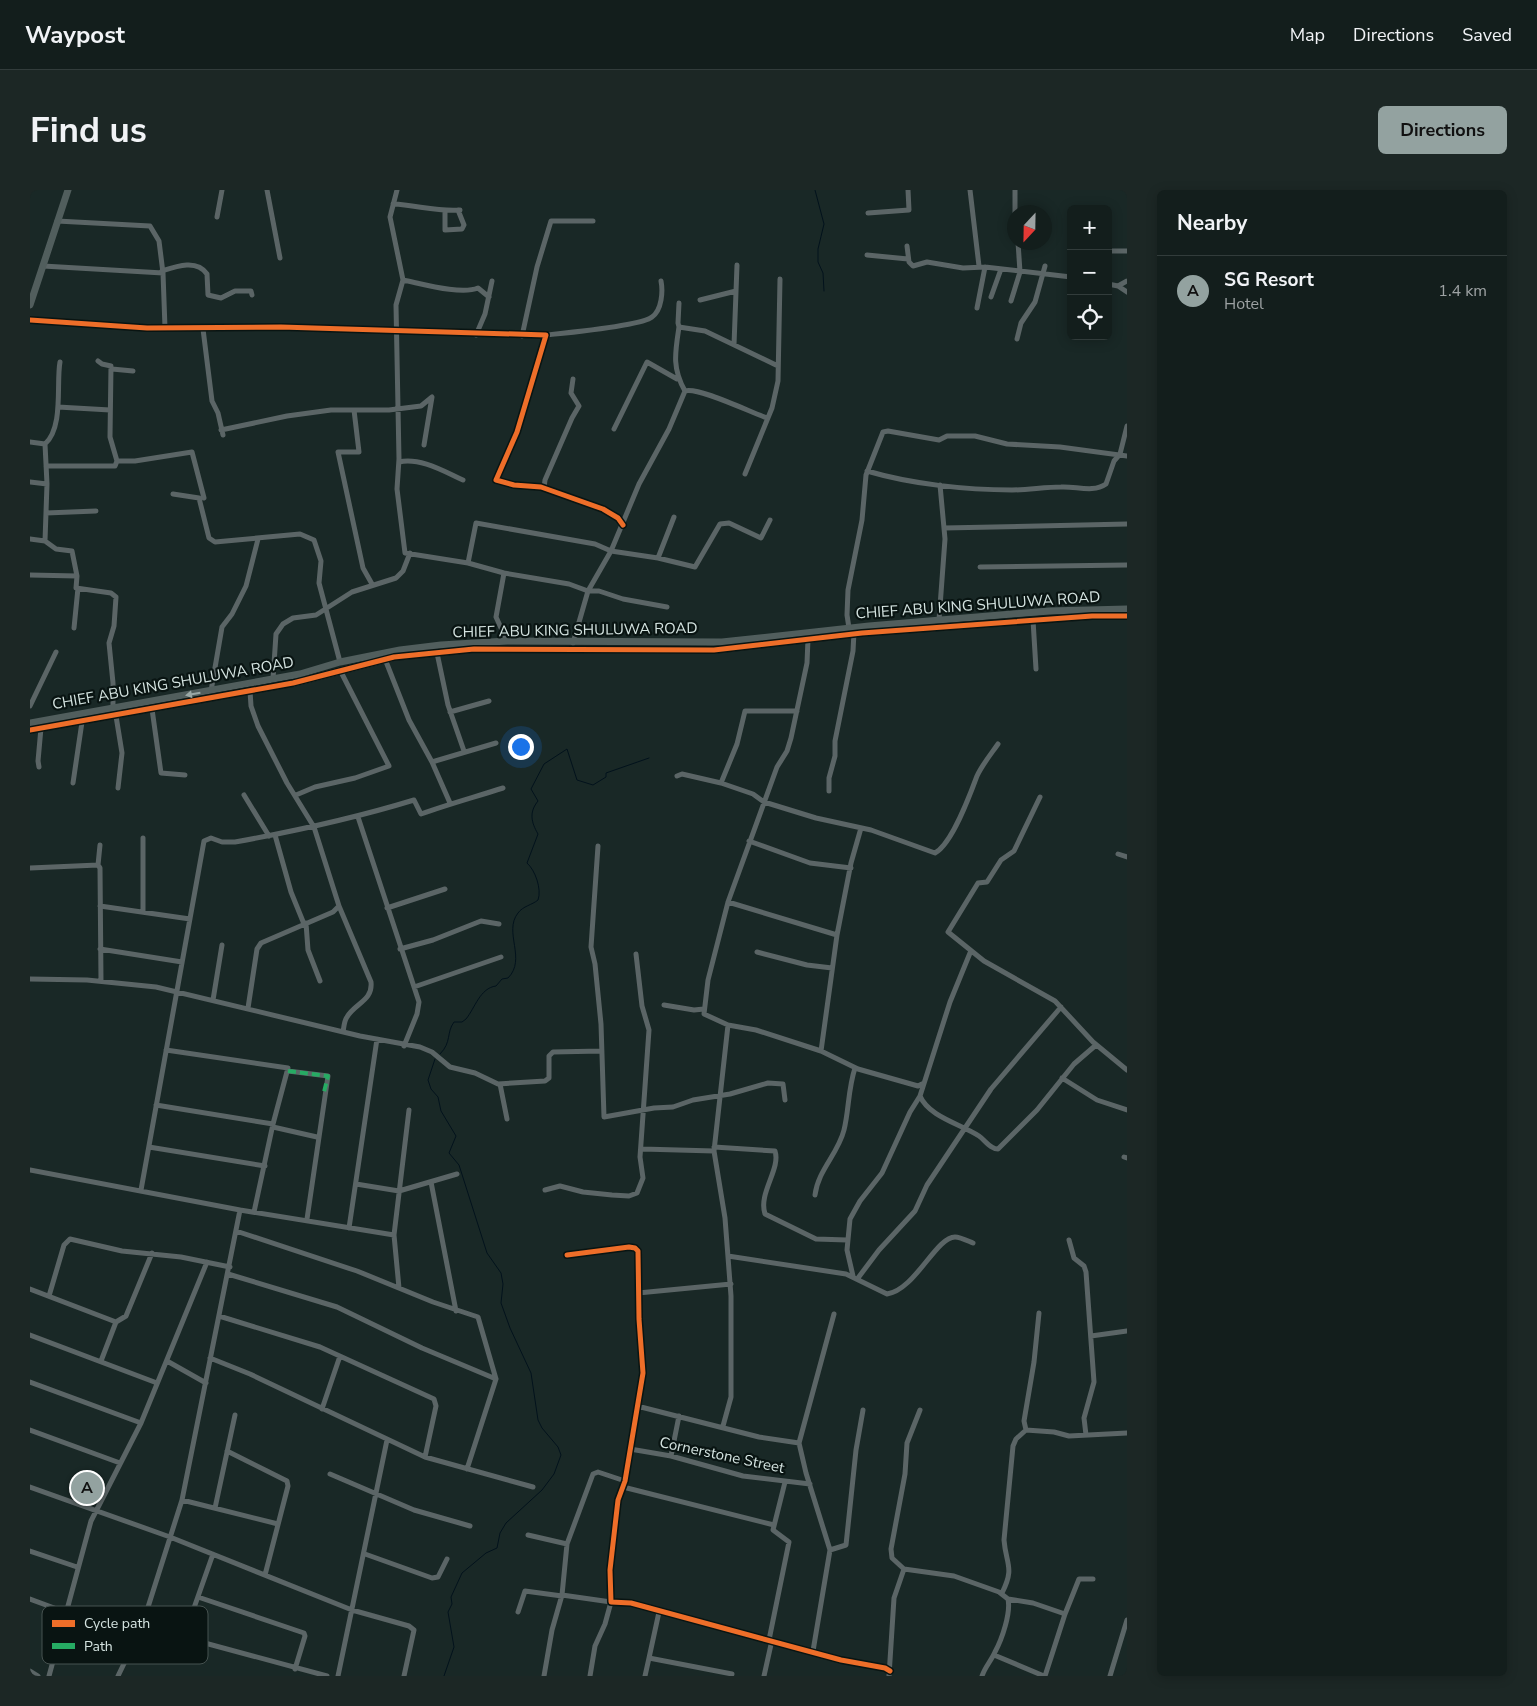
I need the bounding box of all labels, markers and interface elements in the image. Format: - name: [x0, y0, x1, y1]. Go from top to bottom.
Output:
- text: Waypost: [25, 19, 125, 51]
- text: Map: [1290, 23, 1325, 47]
- text: Directions: [1353, 23, 1434, 47]
- text: Saved: [1462, 23, 1512, 47]
- button: Directions: [1378, 106, 1507, 154]
- text: Find us: [30, 107, 147, 154]
- north arrow: [1007, 205, 1052, 250]
- map controls: [1067, 205, 1112, 340]
- button: +: [1067, 205, 1112, 250]
- text: Nearby: [1177, 209, 1247, 237]
- button: −: [1067, 250, 1112, 295]
- text: SG Resort: [1224, 267, 1314, 293]
- text: A: [1187, 280, 1199, 302]
- text: 1.4 km: [1438, 280, 1487, 302]
- text: Hotel: [1224, 293, 1264, 315]
- button: locate: [1067, 295, 1112, 340]
- street label: CHIEF ABU KING SHULUWA ROAD: [855, 586, 1101, 624]
- street label: CHIEF ABU KING SHULUWA ROAD: [452, 618, 698, 642]
- street label: CHIEF ABU KING SHULUWA ROAD: [51, 652, 295, 714]
- one-way arrow: [184, 690, 200, 698]
- your location: [508, 734, 534, 760]
- street label: Cornerstone Street: [658, 1432, 787, 1478]
- pin: A: [71, 1469, 103, 1507]
- legend: [42, 1606, 208, 1664]
- text: Cycle path: [84, 1614, 150, 1633]
- text: Path: [84, 1637, 113, 1656]

